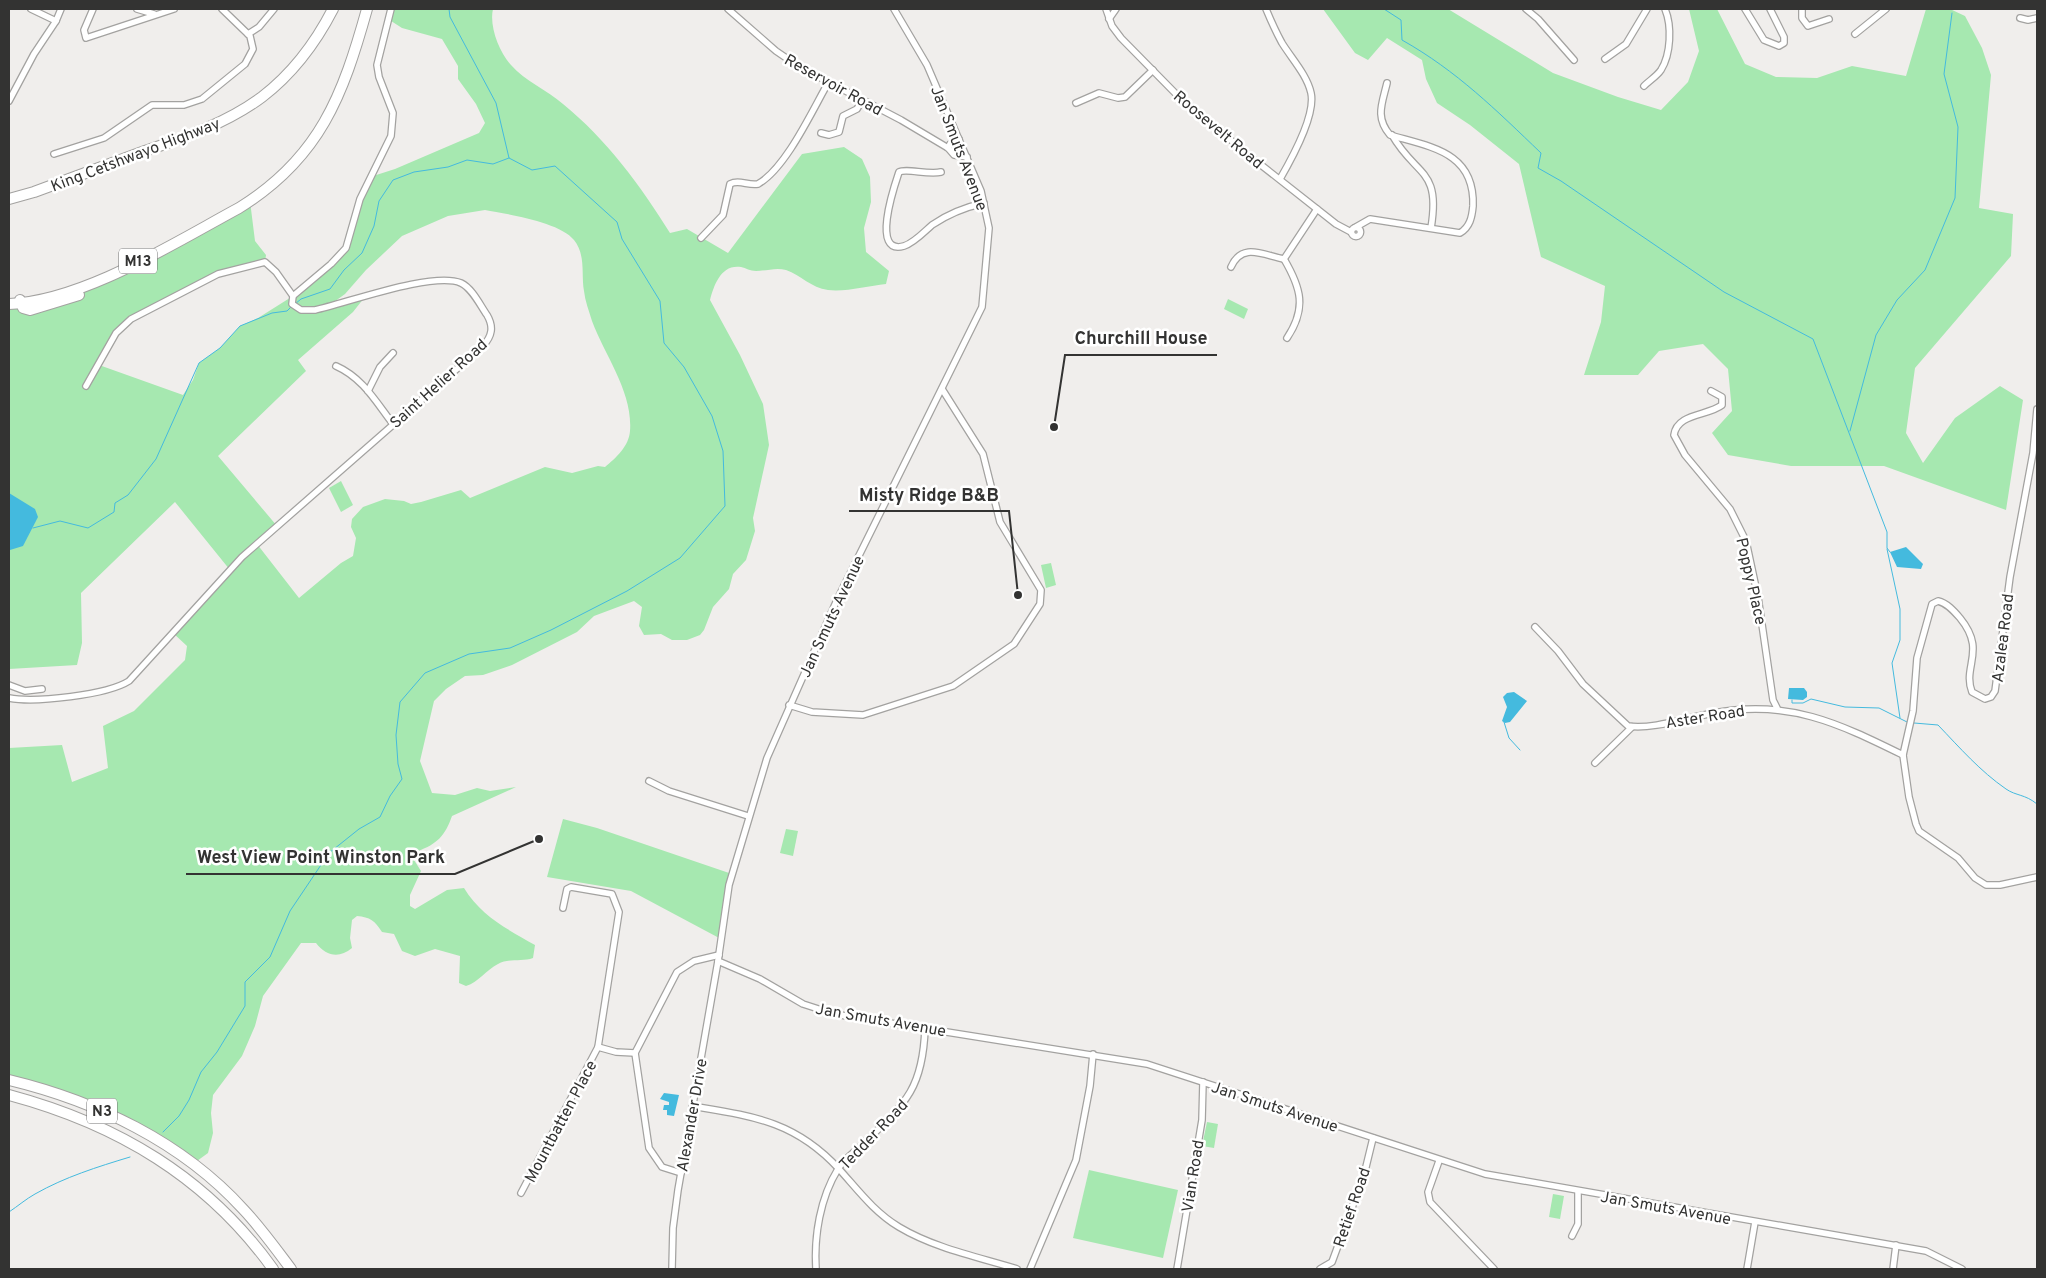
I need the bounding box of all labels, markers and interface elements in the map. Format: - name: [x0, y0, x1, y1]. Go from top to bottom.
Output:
- street label: Reservoir Road: [780, 51, 886, 121]
- street label: Jan Smuts Avenue: [925, 83, 991, 214]
- street label: Roosevelt Road: [1169, 87, 1267, 174]
- street label: King Cetshwayo Highway: [48, 114, 223, 197]
- road number: M13: [119, 248, 157, 274]
- callout: Churchill House: [1065, 322, 1217, 355]
- text: Churchill House: [1075, 328, 1207, 351]
- street label: Saint Helier Road: [386, 335, 492, 434]
- callout: Misty Ridge B&B: [849, 478, 1009, 511]
- text: Misty Ridge B&B: [859, 485, 999, 508]
- street label: Poppy Place: [1730, 536, 1770, 627]
- street label: Jan Smuts Avenue: [796, 553, 870, 681]
- street label: Azalea Road: [1989, 593, 2019, 684]
- street label: Aster Road: [1664, 702, 1746, 734]
- callout: West View Point Winston Park: [186, 841, 455, 874]
- text: West View Point Winston Park: [197, 847, 445, 870]
- street label: Jan Smuts Avenue: [814, 1000, 948, 1042]
- street label: Mountbatten Place: [521, 1057, 602, 1187]
- street label: Alexander Drive: [673, 1057, 713, 1174]
- street label: Jan Smuts Avenue: [1208, 1078, 1340, 1138]
- street label: Tedder Road: [836, 1096, 913, 1175]
- road number: N3: [87, 1098, 117, 1124]
- street label: Vian Road: [1178, 1139, 1210, 1214]
- street label: Retief Road: [1330, 1165, 1376, 1250]
- street label: Jan Smuts Avenue: [1599, 1188, 1733, 1230]

